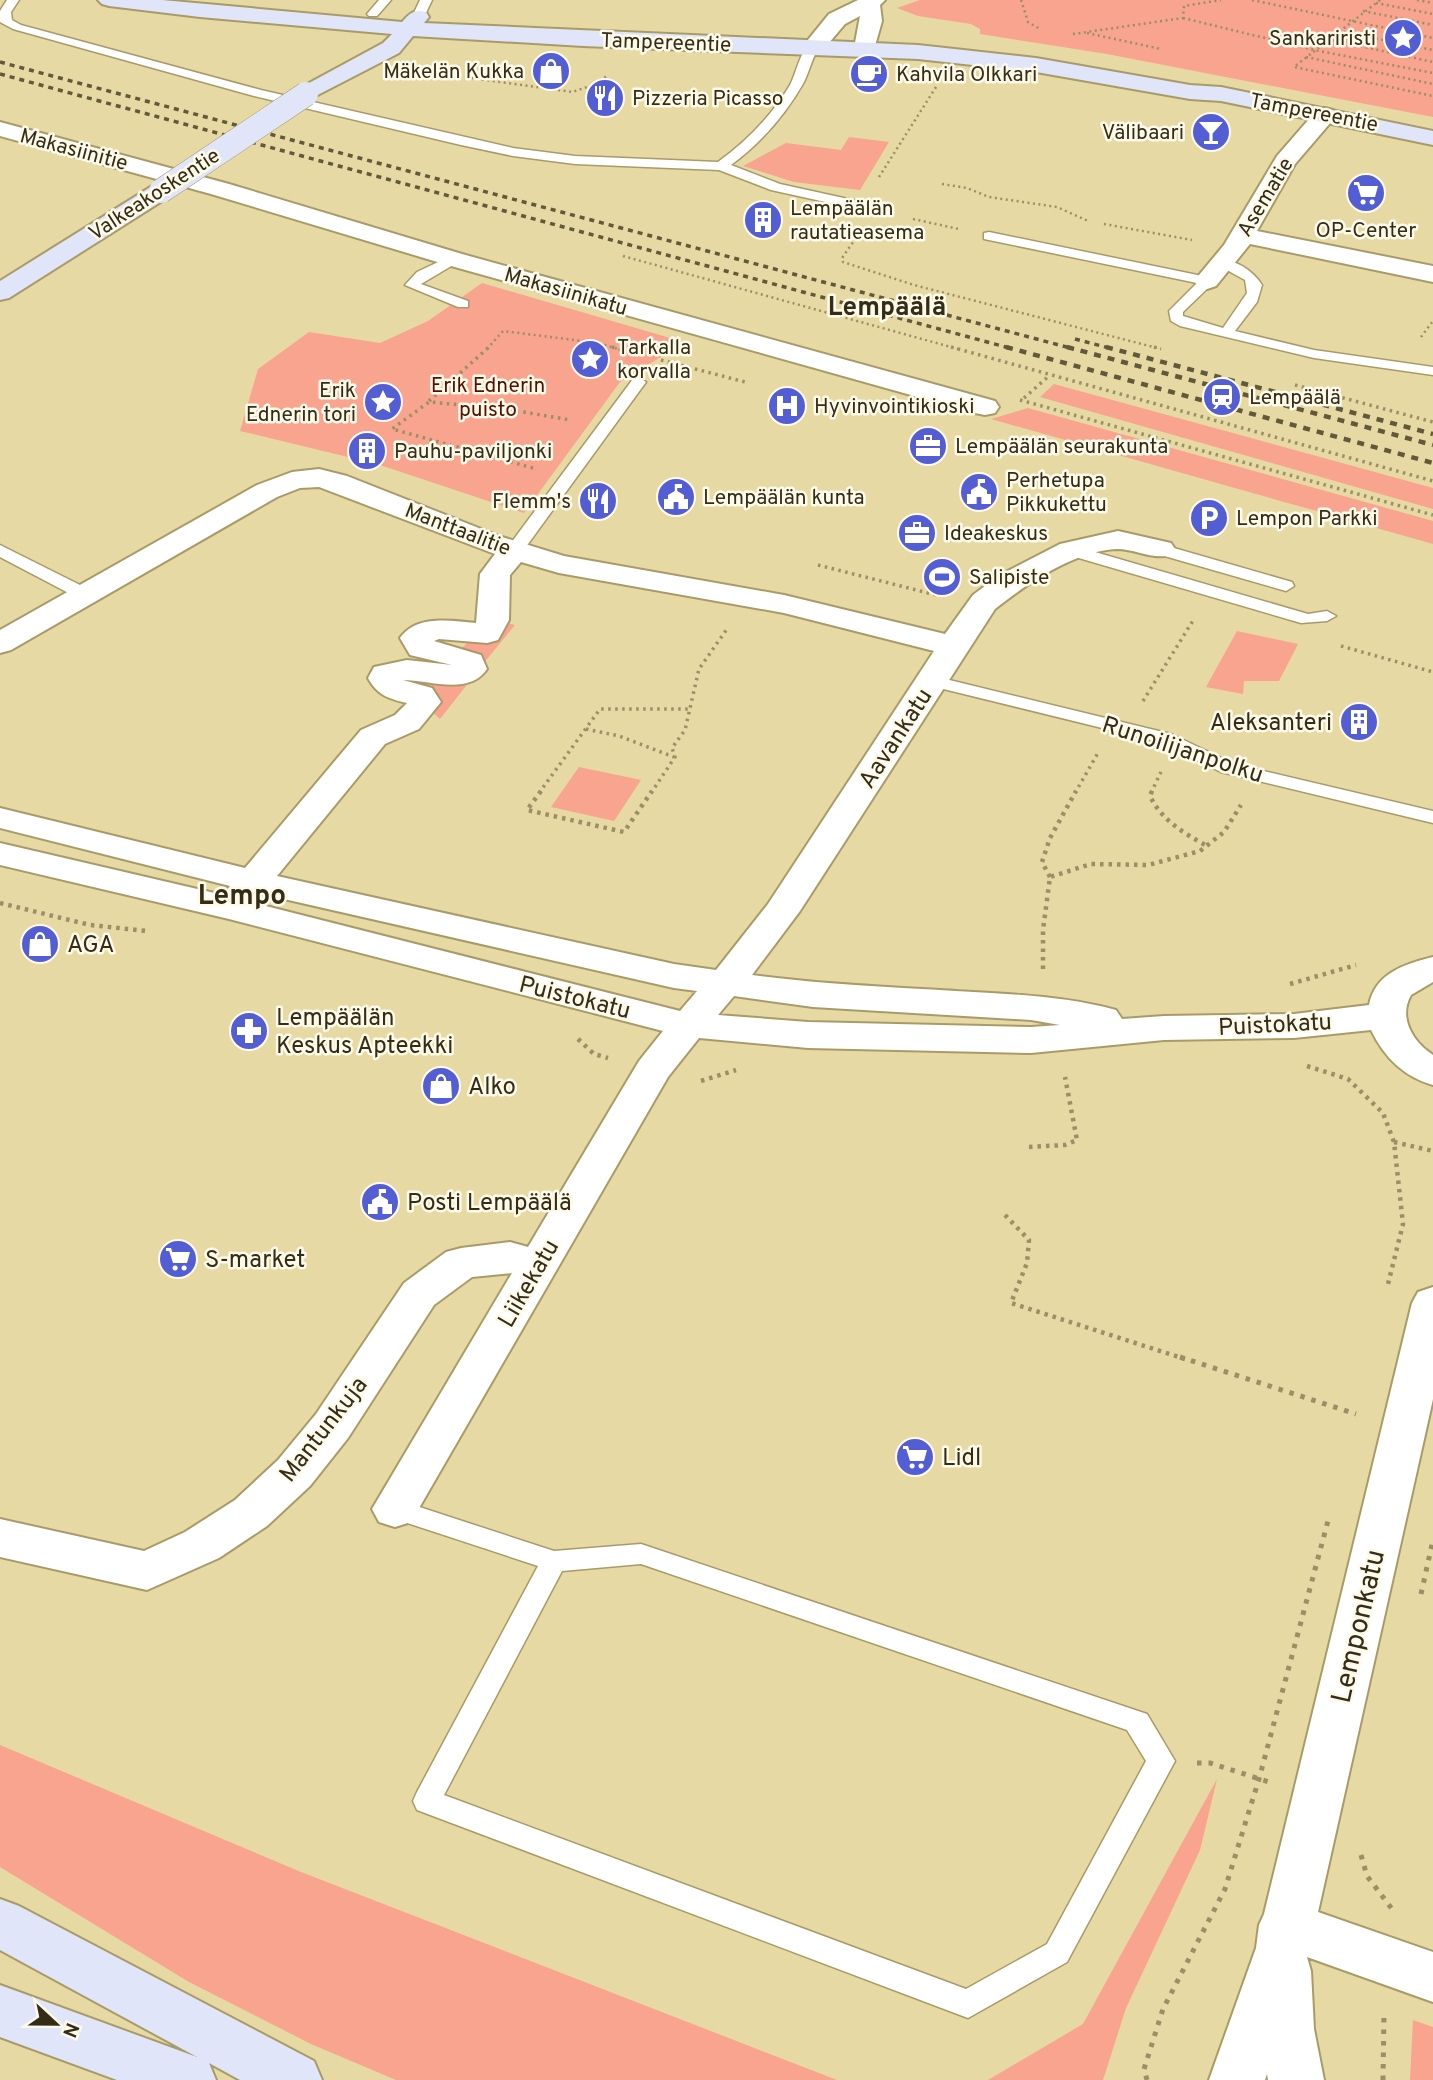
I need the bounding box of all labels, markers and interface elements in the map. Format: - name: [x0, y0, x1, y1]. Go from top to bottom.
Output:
- place icon: Sankariristi: [1382, 17, 1424, 59]
- place label: Sankariristi: [1269, 26, 1376, 53]
- street label: Tampereentie: [600, 28, 732, 59]
- shop icon: Mäkelän Kukka: [530, 50, 572, 92]
- cafe icon: Kahvila Olkkari: [848, 53, 890, 95]
- place label: Mäkelän Kukka: [383, 59, 524, 86]
- place label: Kahvila Olkkari: [896, 62, 1037, 89]
- restaurant icon: Pizzeria Picasso: [584, 77, 626, 119]
- place label: Pizzeria Picasso: [632, 86, 784, 113]
- street label: Tampereentie: [1247, 88, 1380, 139]
- bar icon: Välibaari: [1190, 111, 1232, 153]
- place label: Välibaari: [1102, 120, 1184, 147]
- street label: Makasiinitie: [17, 123, 131, 178]
- street label: Valkeakoskentie: [84, 143, 226, 248]
- street label: Asematie: [1232, 153, 1301, 242]
- supermarket icon: OP-Center: [1345, 172, 1387, 214]
- place label: Lempäälän rautatieasema: [790, 196, 924, 247]
- building icon: Lempäälän rautatieasema: [742, 199, 784, 241]
- place label: OP-Center: [1316, 218, 1416, 245]
- street label: Makasiinikatu: [501, 262, 630, 323]
- district label: Lempäälä: [828, 292, 946, 325]
- place label: Tarkalla korvalla: [617, 335, 691, 386]
- place icon: Tarkalla korvalla: [569, 338, 611, 380]
- park label: Erik Ednerin puisto: [431, 373, 545, 424]
- station icon: Lempäälä: [1201, 376, 1243, 418]
- place label: Erik Ednerin tori: [246, 378, 356, 429]
- place icon: Erik Ednerin tori: [362, 381, 404, 423]
- hospital icon: Hyvinvointikioski: [766, 385, 808, 427]
- place label: Lempäälä: [1249, 385, 1341, 412]
- place label: Hyvinvointikioski: [814, 394, 975, 421]
- office icon: Lempäälän seurakunta: [907, 425, 949, 467]
- building icon: Pauhu-paviljonki: [346, 430, 388, 472]
- place label: Lempäälän seurakunta: [955, 434, 1168, 461]
- place label: Pauhu-paviljonki: [394, 439, 552, 466]
- place label: Perhetupa Pikkukettu: [1006, 468, 1107, 519]
- public building icon: Perhetupa Pikkukettu: [958, 471, 1000, 513]
- public building icon: Lempäälän kunta: [655, 476, 697, 518]
- restaurant icon: Flemm's: [577, 480, 619, 522]
- place label: Lempäälän kunta: [703, 485, 865, 512]
- place label: Flemm's: [492, 489, 571, 516]
- parking icon: Lempon Parkki: [1188, 497, 1230, 539]
- street label: Manttaalitie: [401, 498, 514, 563]
- place label: Lempon Parkki: [1236, 506, 1378, 533]
- office icon: Ideakeskus: [896, 512, 938, 554]
- place label: Ideakeskus: [944, 521, 1048, 548]
- sports icon: Salipiste: [921, 556, 963, 598]
- place label: Salipiste: [969, 565, 1049, 592]
- street label: Aavankatu: [853, 683, 940, 795]
- building icon: Aleksanteri: [1338, 701, 1380, 743]
- place label: Aleksanteri: [1210, 709, 1332, 739]
- street label: Runoilijanpolku: [1098, 711, 1267, 791]
- district label: Lempo: [198, 879, 286, 915]
- shop icon: AGA: [19, 923, 61, 965]
- place label: AGA: [67, 931, 115, 961]
- street label: Puistokatu: [516, 971, 633, 1027]
- place label: Lempäälän Keskus Apteekki: [276, 1004, 453, 1062]
- street label: Puistokatu: [1217, 1008, 1333, 1044]
- pharmacy icon: Lempäälän Keskus Apteekki: [228, 1010, 270, 1052]
- shop icon: Alko: [420, 1065, 462, 1107]
- place label: Alko: [468, 1073, 516, 1103]
- public building icon: Posti Lempäälä: [359, 1181, 401, 1223]
- place label: Posti Lempäälä: [407, 1189, 572, 1219]
- street label: Liikekatu: [493, 1235, 567, 1333]
- supermarket icon: S-market: [157, 1238, 199, 1280]
- place label: S-market: [205, 1246, 305, 1276]
- street label: Mantunkuja: [274, 1371, 375, 1489]
- supermarket icon: Lidl: [894, 1436, 936, 1478]
- place label: Lidl: [942, 1444, 981, 1474]
- street label: Lemponkatu: [1325, 1546, 1395, 1707]
- north arrow: [21, 1989, 91, 2059]
- text: N: [56, 2019, 84, 2040]

